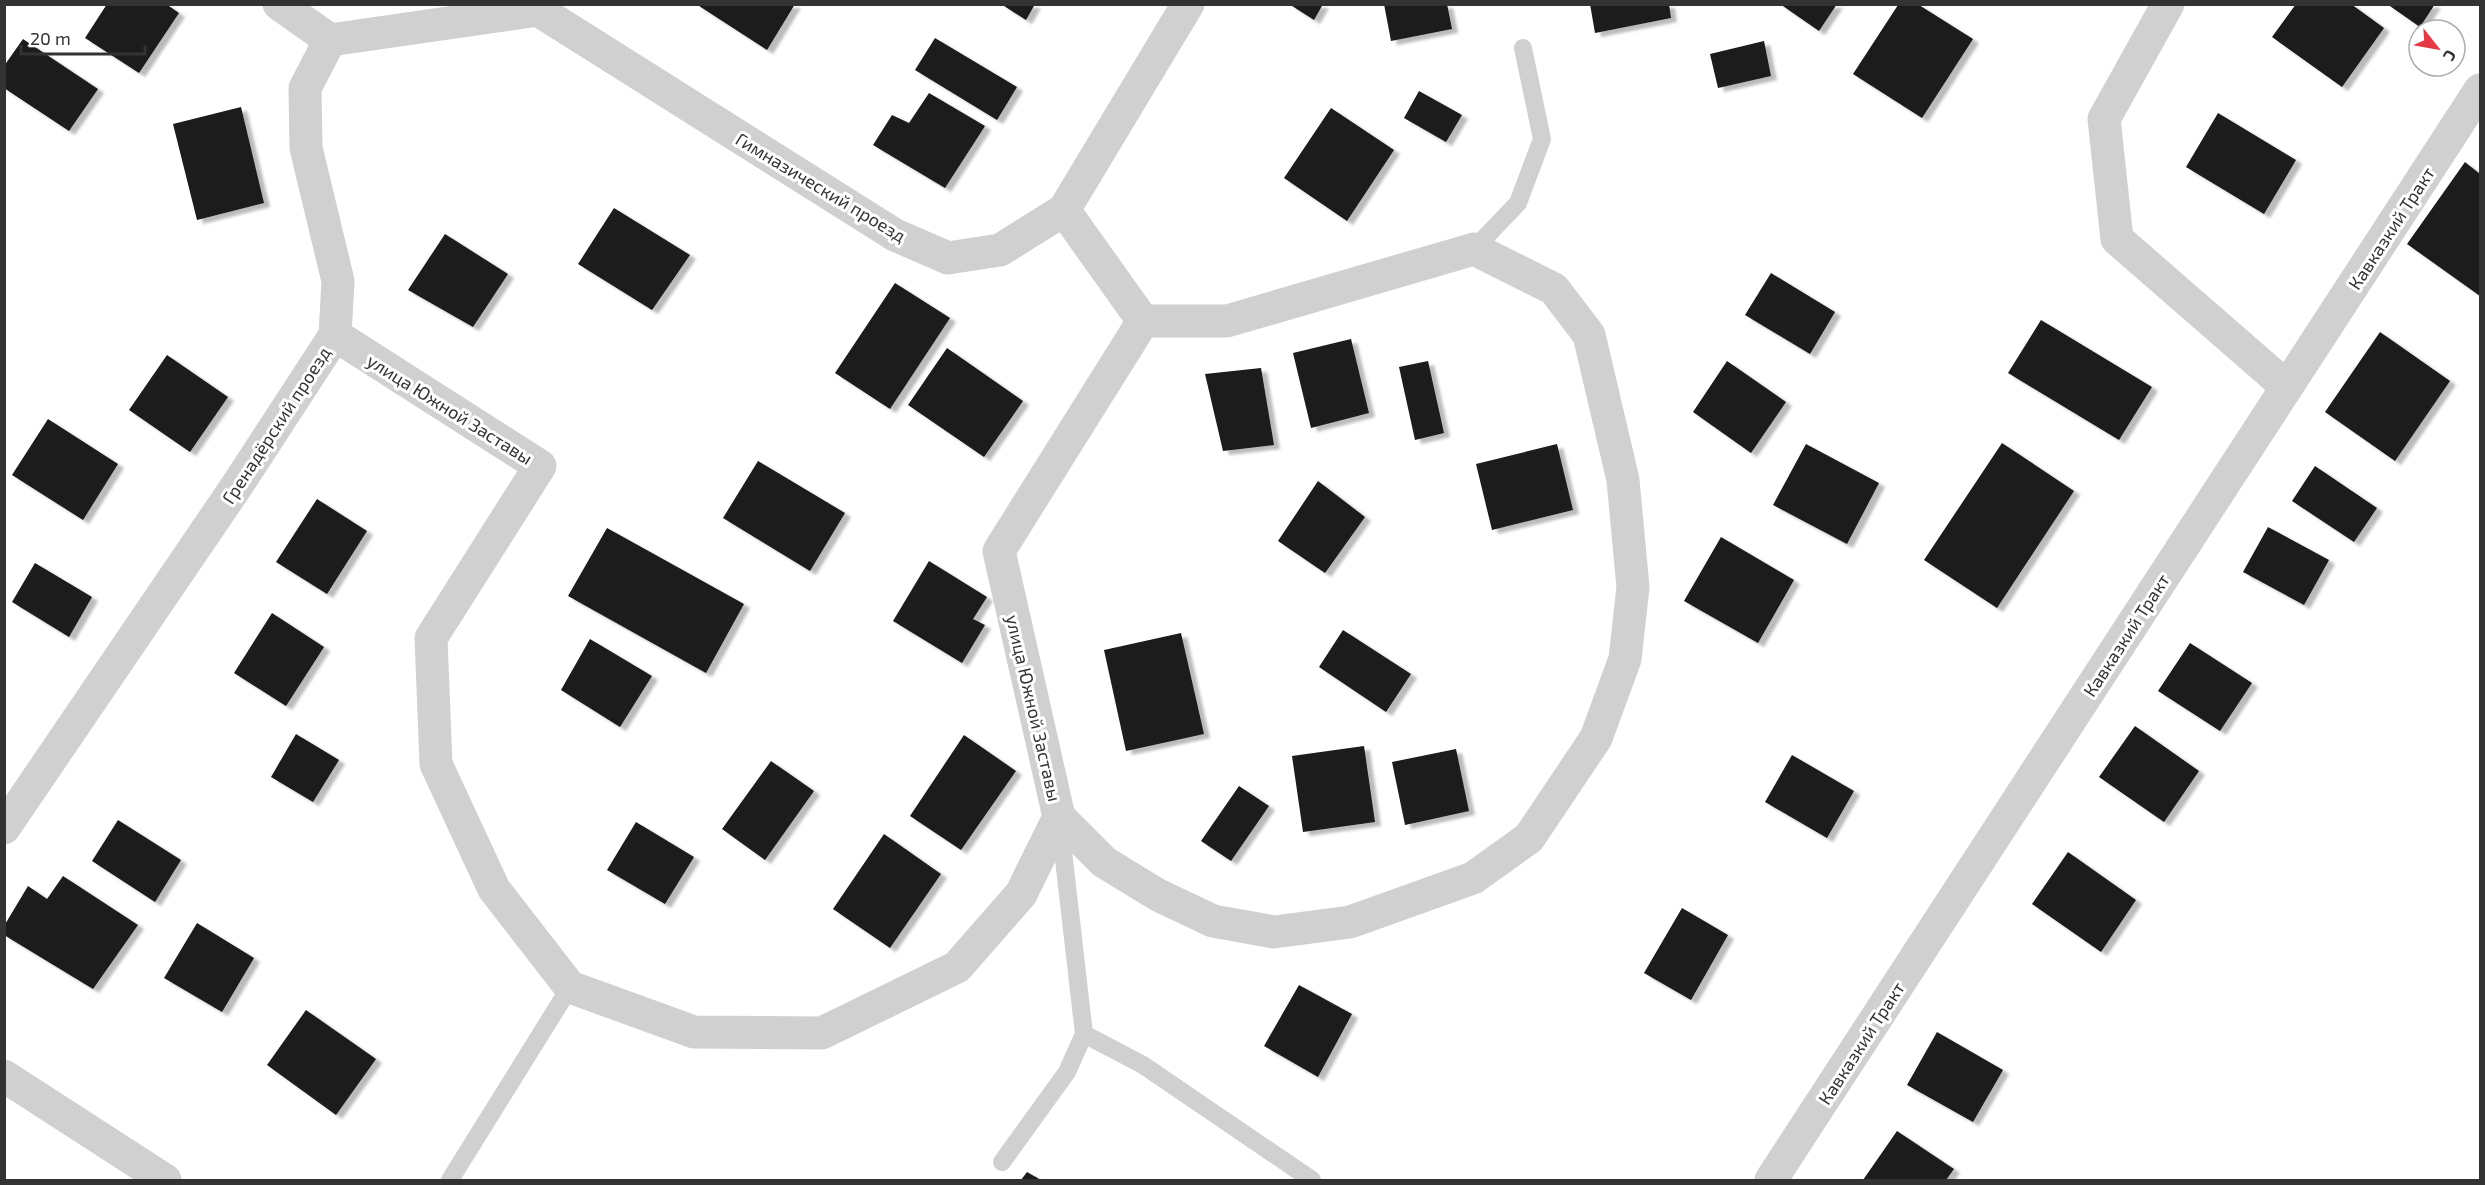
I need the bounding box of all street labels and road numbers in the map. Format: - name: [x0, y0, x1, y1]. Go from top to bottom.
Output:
- street label: Гимназический проезд: [732, 127, 910, 247]
- street label: Кавказкий Тракт: [2343, 162, 2439, 293]
- street label: Гренадёрский проезд: [217, 342, 335, 508]
- street label: улица Южной Заставы: [363, 349, 537, 469]
- street label: Кавказкий Тракт: [2078, 569, 2174, 700]
- street label: улица Южной Заставы: [1002, 613, 1066, 803]
- street label: Кавказкий Тракт: [1813, 977, 1909, 1108]

